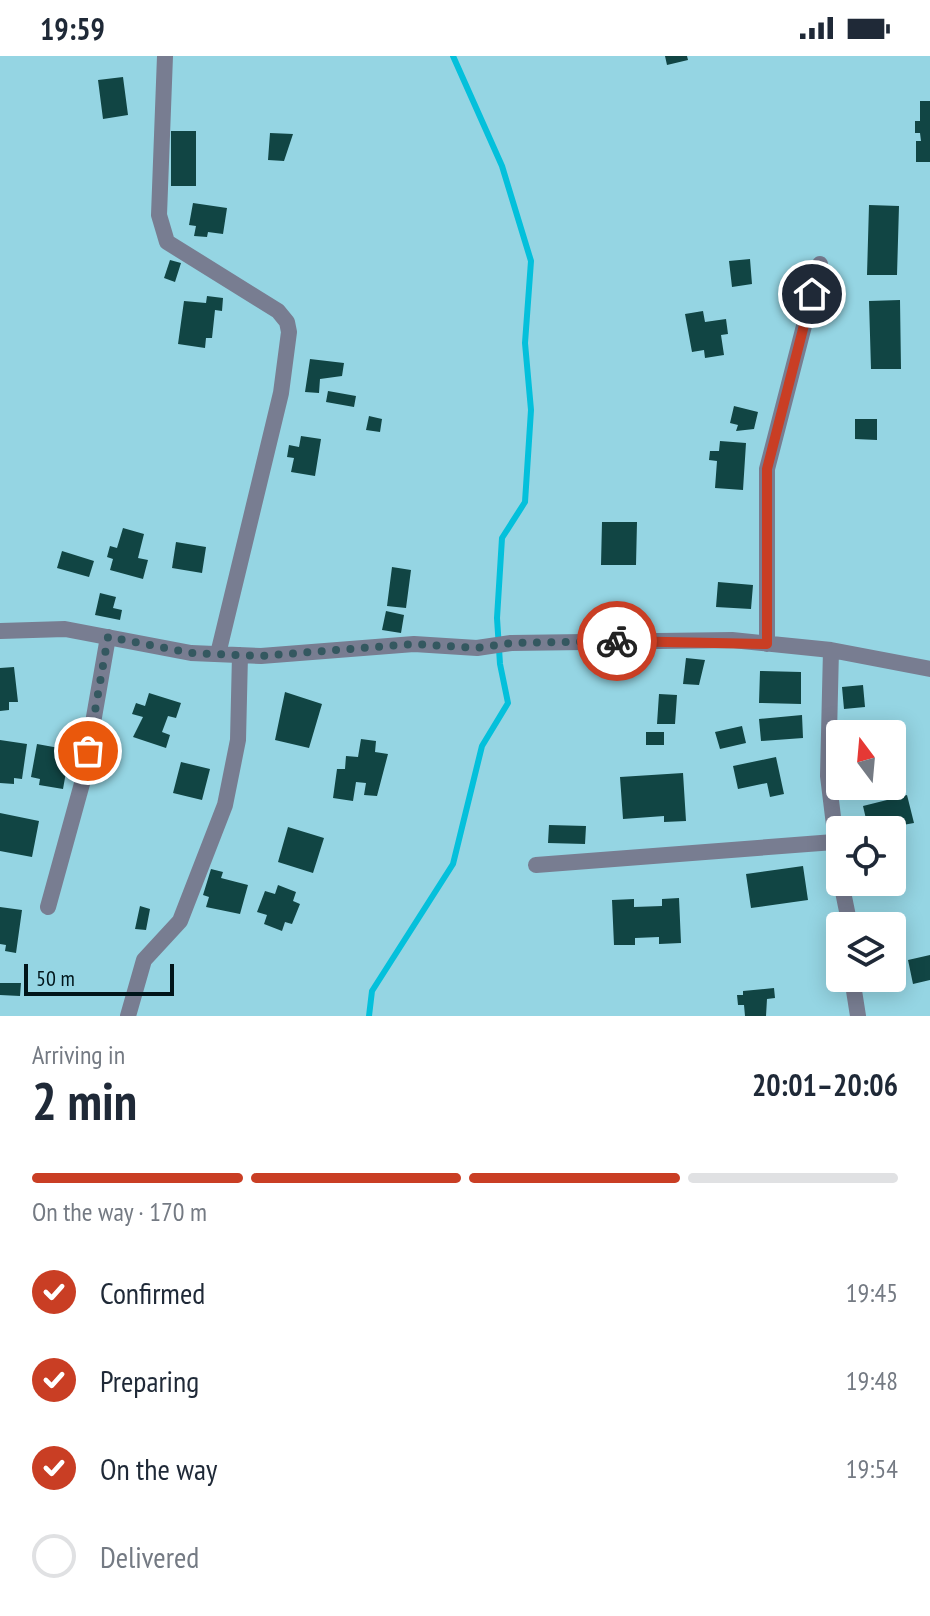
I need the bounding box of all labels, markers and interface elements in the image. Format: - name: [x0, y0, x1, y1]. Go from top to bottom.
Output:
- text: 19:59: [40, 9, 105, 48]
- pin: [778, 260, 846, 328]
- icon: home: [790, 272, 834, 316]
- courier: [577, 601, 657, 681]
- icon: bike: [595, 619, 639, 663]
- pin: [54, 717, 122, 785]
- north arrow: [826, 720, 906, 800]
- map controls: [826, 720, 906, 992]
- icon: bag: [66, 729, 110, 773]
- button: locate: [826, 816, 906, 896]
- button: layers: [826, 912, 906, 992]
- scale bar: [24, 960, 174, 996]
- text: 50 m: [36, 964, 75, 992]
- text: Arriving in: [32, 1038, 125, 1071]
- text: 20:01–20:06: [752, 1065, 898, 1104]
- text: 2 min: [32, 1067, 137, 1134]
- text: On the way · 170 m: [32, 1195, 207, 1228]
- icon: check: [32, 1270, 76, 1314]
- text: Confirmed: [100, 1273, 205, 1312]
- text: 19:45: [846, 1276, 898, 1309]
- icon: check: [32, 1358, 76, 1402]
- text: Preparing: [100, 1361, 199, 1400]
- text: 19:48: [846, 1364, 898, 1397]
- icon: check: [32, 1446, 76, 1490]
- text: On the way: [100, 1449, 217, 1488]
- text: 19:54: [846, 1452, 898, 1485]
- text: Delivered: [100, 1537, 199, 1576]

